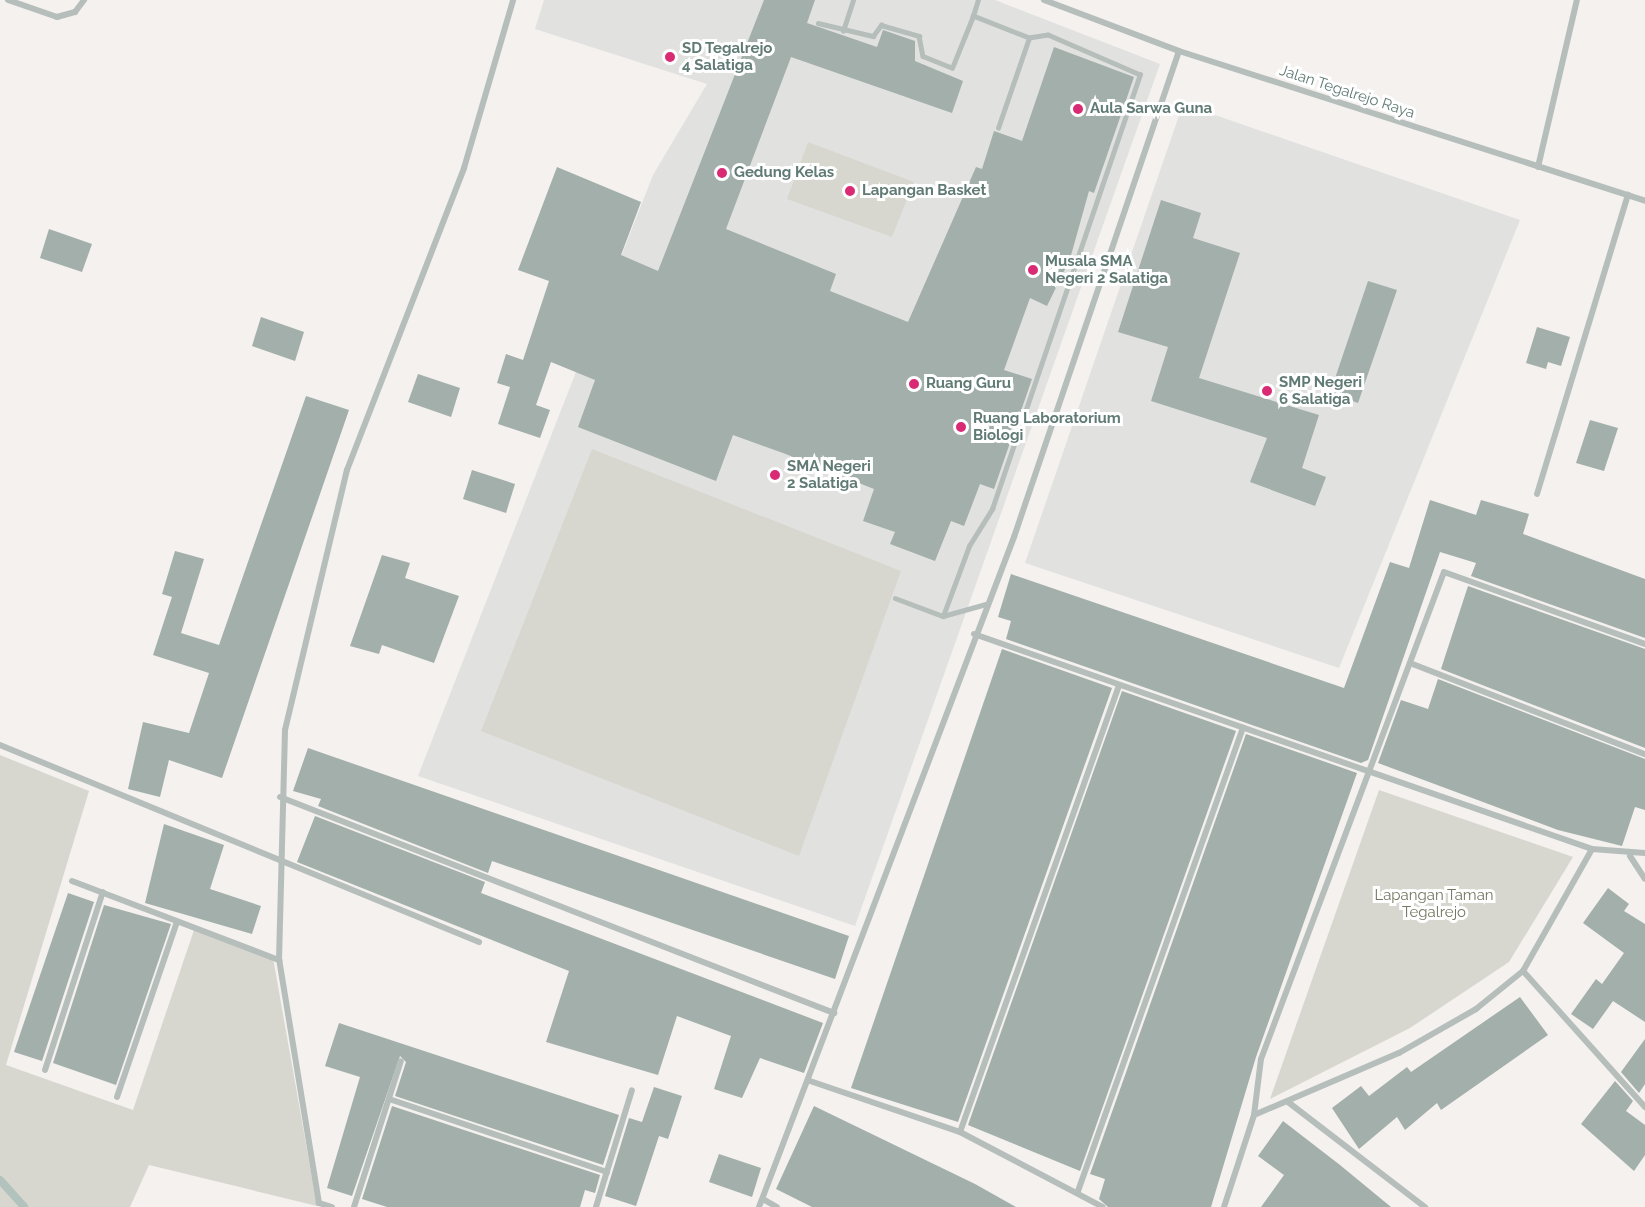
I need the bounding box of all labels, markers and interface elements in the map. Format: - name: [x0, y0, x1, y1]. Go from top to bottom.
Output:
- place label: SD Tegalrejo 4 Salatiga: [682, 39, 773, 74]
- marker: SD Tegalrejo 4 Salatiga: [663, 50, 677, 64]
- street label: Jalan Tegalrejo Raya: [1277, 62, 1417, 122]
- place label: Aula Sarwa Guna: [1090, 100, 1212, 118]
- marker: Aula Sarwa Guna: [1071, 102, 1085, 116]
- place label: Gedung Kelas: [734, 164, 834, 182]
- marker: Gedung Kelas: [715, 166, 729, 180]
- place label: Lapangan Basket: [862, 182, 986, 200]
- marker: Lapangan Basket: [843, 184, 857, 198]
- place label: Musala SMA Negeri 2 Salatiga: [1045, 252, 1168, 287]
- marker: Musala SMA Negeri 2 Salatiga: [1026, 263, 1040, 277]
- place label: SMP Negeri 6 Salatiga: [1279, 373, 1363, 408]
- place label: Ruang Guru: [926, 375, 1011, 393]
- marker: Ruang Guru: [907, 377, 921, 391]
- marker: SMP Negeri 6 Salatiga: [1260, 384, 1274, 398]
- place label: Ruang Laboratorium Biologi: [973, 409, 1121, 444]
- marker: Ruang Laboratorium Biologi: [954, 420, 968, 434]
- place label: SMA Negeri 2 Salatiga: [787, 457, 871, 492]
- marker: SMA Negeri 2 Salatiga: [768, 468, 782, 482]
- park label: Lapangan Taman Tegalrejo: [1374, 886, 1494, 921]

